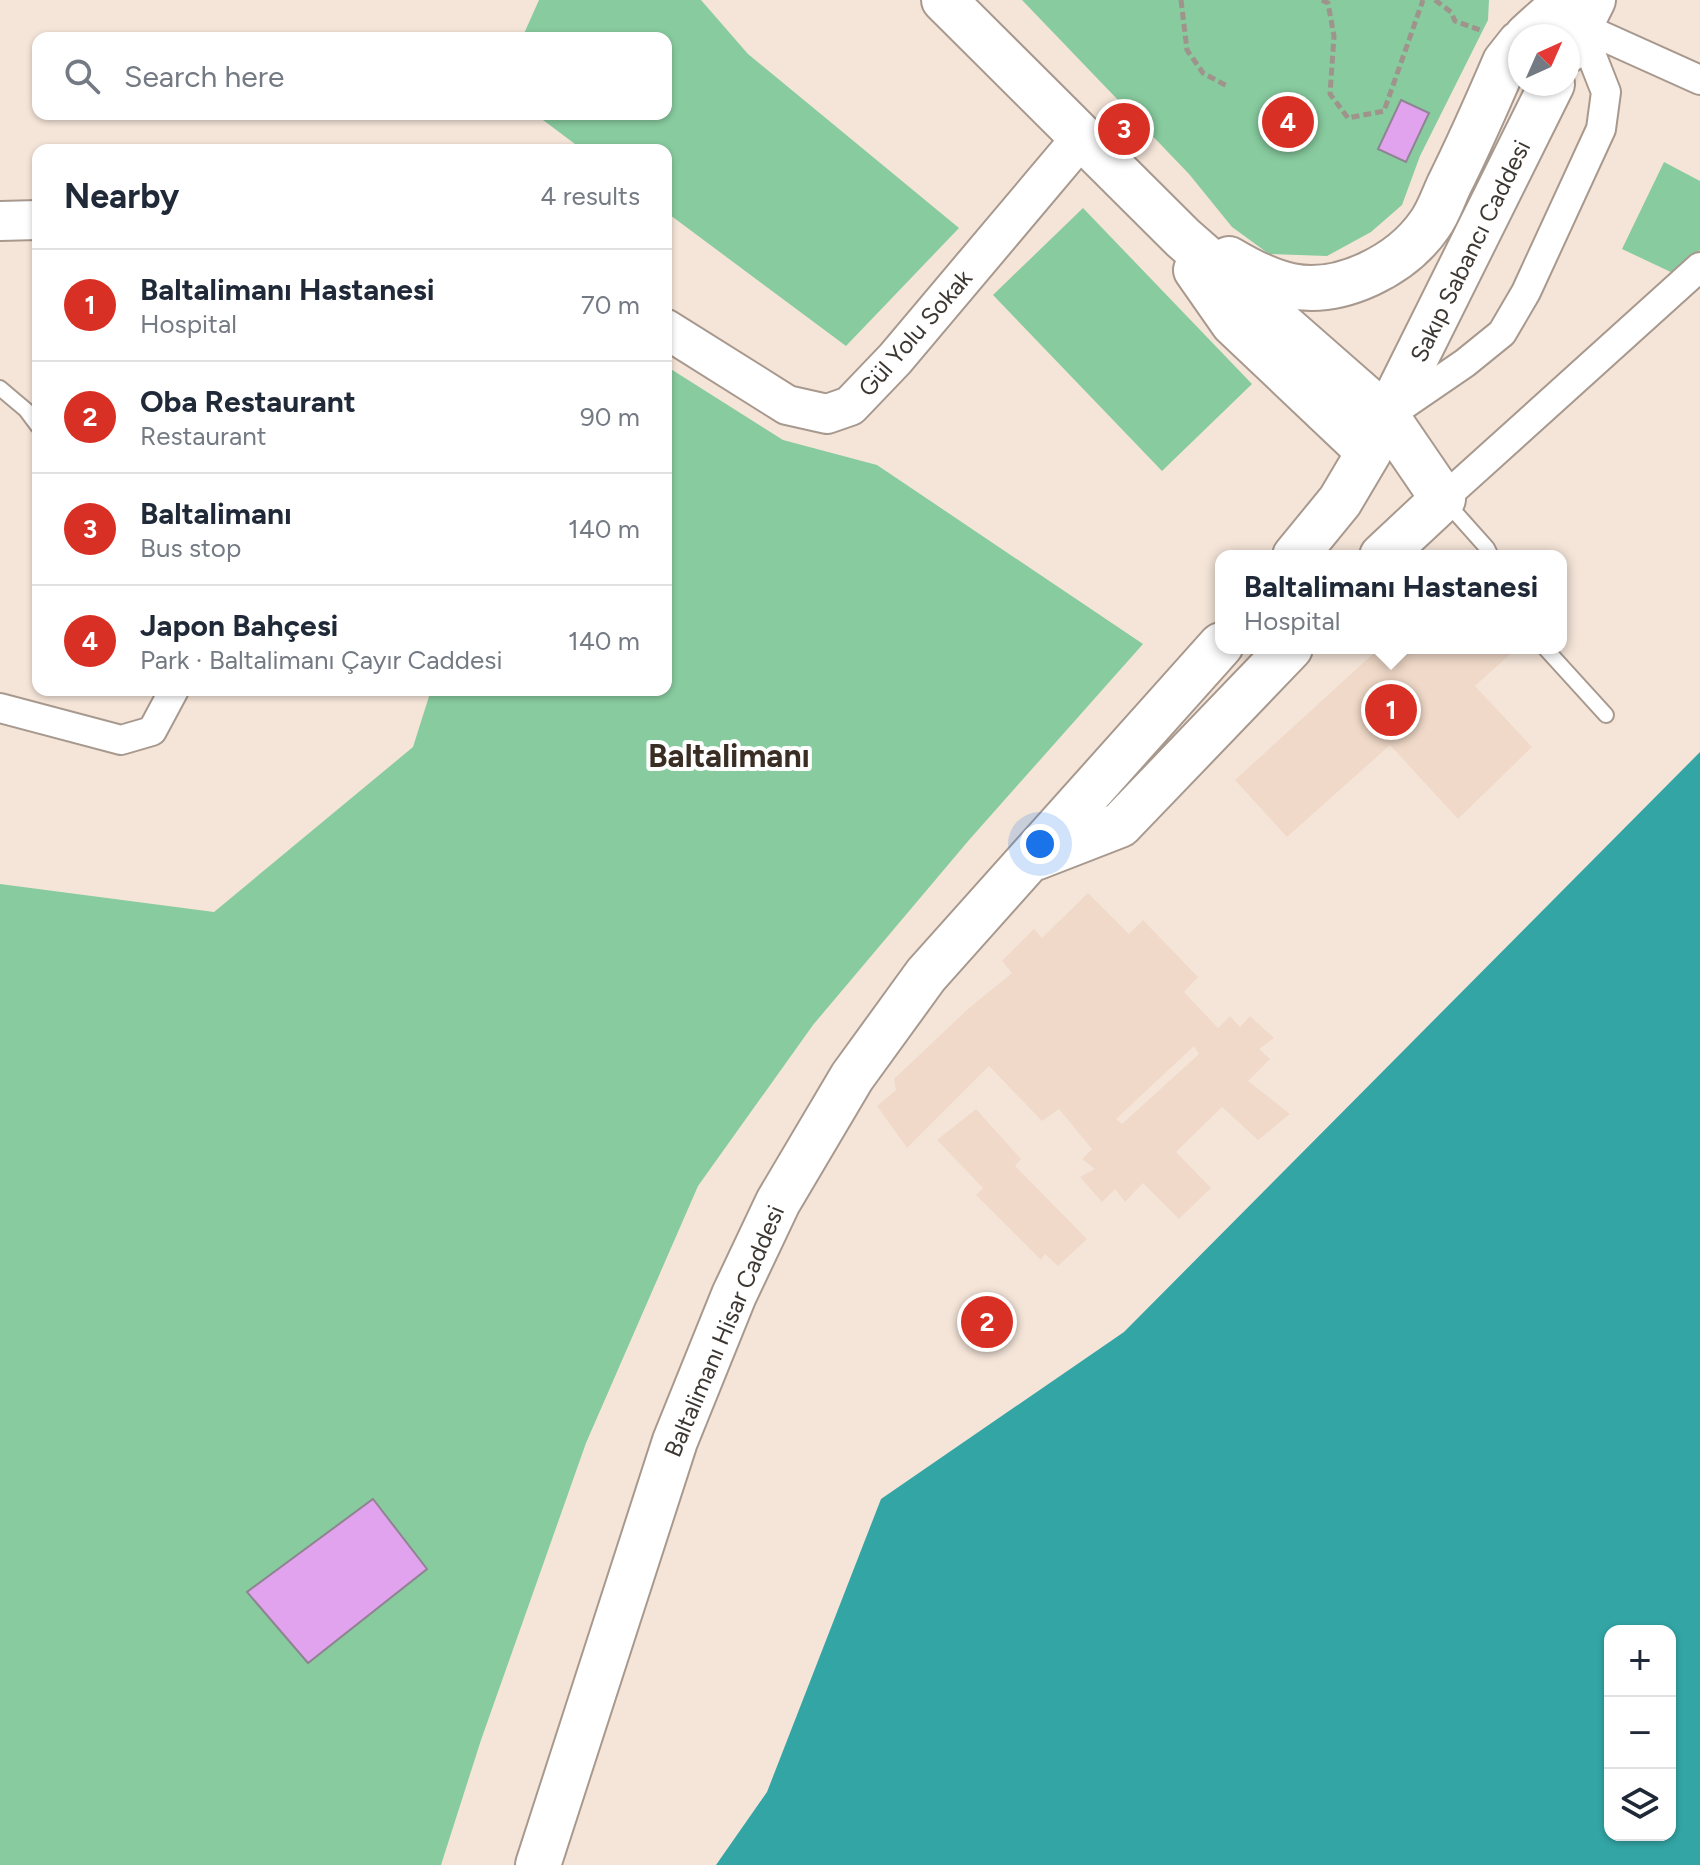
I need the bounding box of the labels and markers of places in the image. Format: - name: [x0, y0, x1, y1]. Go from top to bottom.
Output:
- pin: 4: [1262, 92, 1314, 152]
- pin: 3: [1098, 99, 1150, 159]
- pin: 1: [1365, 680, 1417, 740]
- pin: 2: [961, 1292, 1013, 1352]

